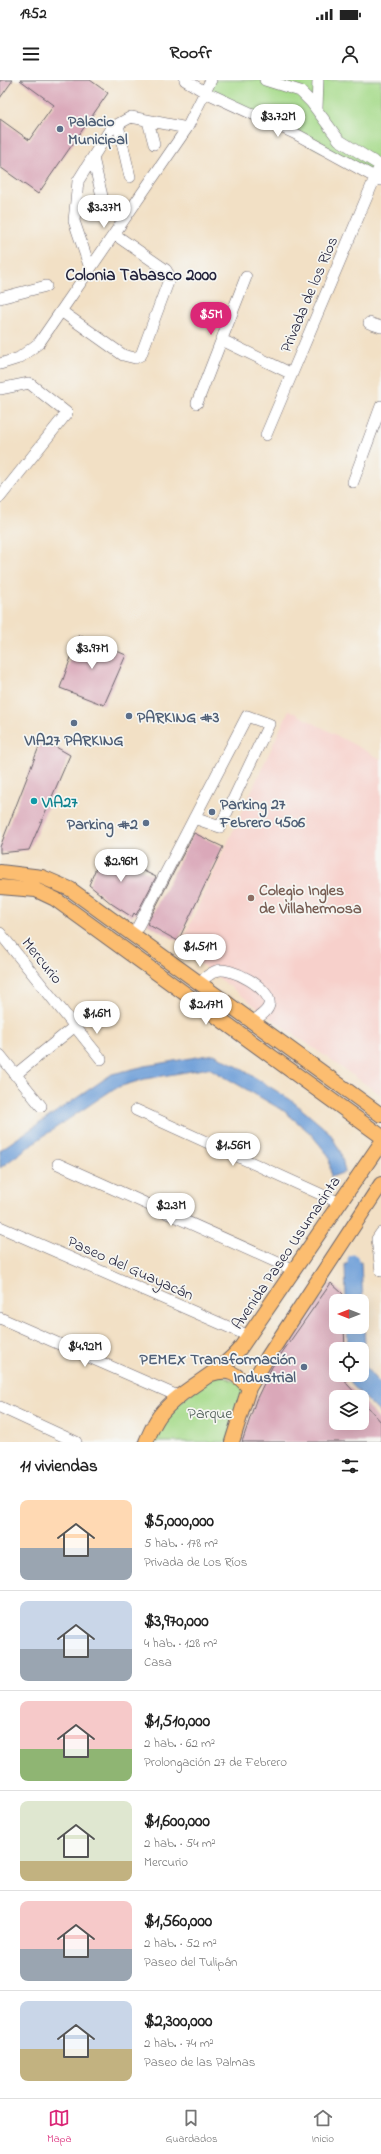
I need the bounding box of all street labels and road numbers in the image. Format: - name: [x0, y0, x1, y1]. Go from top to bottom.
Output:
- street label: Privada de los Rios: [275, 233, 345, 357]
- street label: Mercurio: [15, 933, 68, 990]
- street label: Avenida Paseo Usumacinta: [226, 1171, 347, 1335]
- street label: Paseo del Guayacán: [63, 1230, 197, 1307]

